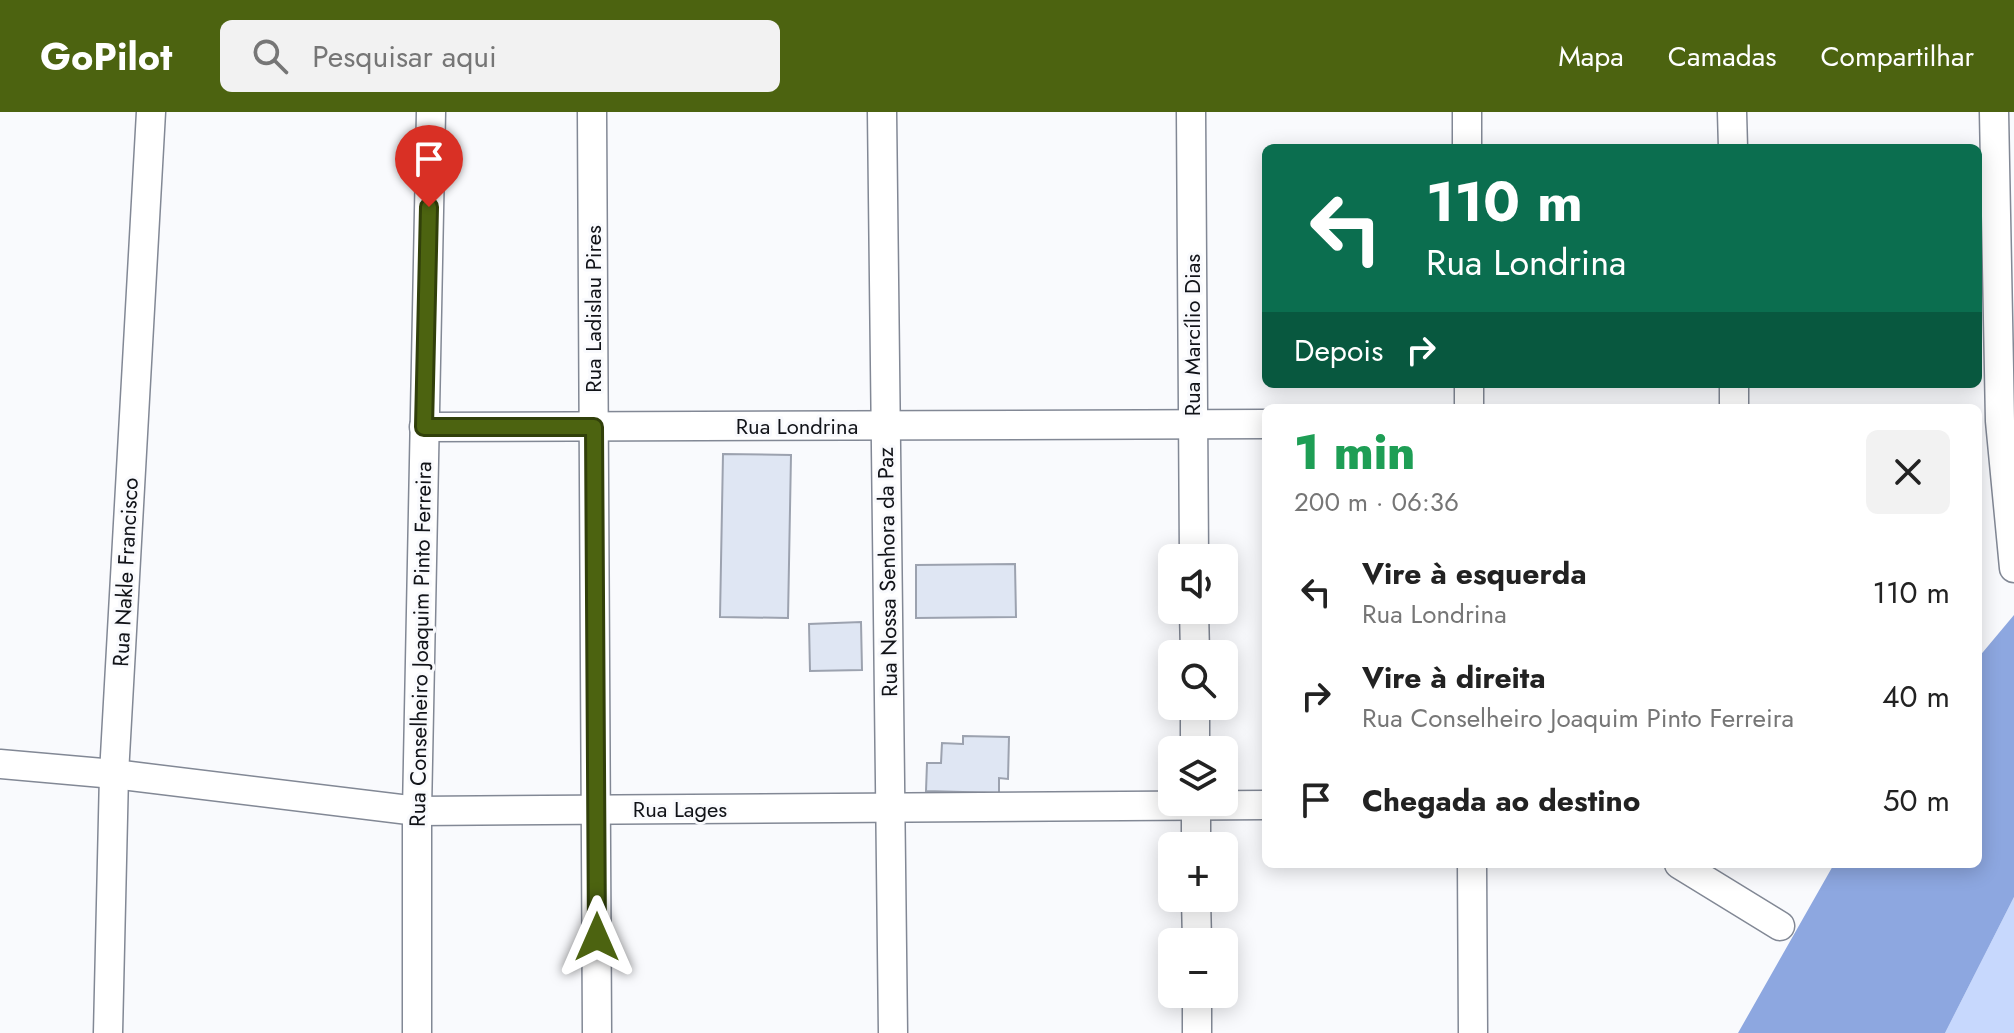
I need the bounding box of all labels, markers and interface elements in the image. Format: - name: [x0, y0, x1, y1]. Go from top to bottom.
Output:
- search box: [220, 20, 780, 92]
- text: GoPilot: [40, 29, 172, 84]
- icon: search: [248, 34, 292, 78]
- text: Pesquisar aqui: [312, 35, 497, 78]
- text: Mapa: [1558, 36, 1624, 77]
- text: Camadas: [1668, 36, 1776, 77]
- text: Compartilhar: [1820, 36, 1974, 77]
- pin: [395, 125, 463, 207]
- icon: arrive: [407, 137, 451, 181]
- text: 110 m: [1426, 161, 1583, 242]
- icon: left: [1294, 176, 1398, 280]
- street label: Rua Ladislau Pires: [577, 225, 609, 393]
- text: Rua Londrina: [1426, 236, 1626, 288]
- street label: Rua Marcílio Dias: [1176, 254, 1208, 416]
- icon: right: [1399, 328, 1443, 372]
- text: Depois: [1294, 329, 1383, 372]
- street label: Rua Londrina: [736, 410, 858, 442]
- text: 1 min: [1294, 418, 1415, 487]
- button: close: [1866, 430, 1950, 514]
- street label: Rua Nossa Senhora da Paz: [869, 447, 905, 697]
- street label: Rua Conselheiro Joaquim Pinto Ferreira: [401, 461, 439, 827]
- street label: Rua Nakle Francisco: [104, 477, 146, 667]
- text: 200 m · 06:36: [1294, 483, 1459, 521]
- map controls: [1158, 544, 1238, 1008]
- button: sound: [1158, 544, 1238, 624]
- text: Vire à esquerda: [1362, 552, 1587, 595]
- icon: left: [1294, 570, 1338, 614]
- text: 110 m: [1873, 571, 1950, 614]
- text: Rua Londrina: [1362, 595, 1507, 633]
- button: search: [1158, 640, 1238, 720]
- text: Vire à direita: [1362, 656, 1546, 699]
- icon: right: [1294, 674, 1338, 718]
- text: 40 m: [1882, 675, 1950, 718]
- text: Rua Conselheiro Joaquim Pinto Ferreira: [1362, 699, 1794, 737]
- button: layers: [1158, 736, 1238, 816]
- icon: arrive: [1294, 778, 1338, 822]
- text: Chegada ao destino: [1362, 779, 1640, 822]
- text: 50 m: [1883, 779, 1950, 822]
- street label: Rua Lages: [633, 793, 727, 825]
- button: +: [1158, 832, 1238, 912]
- position arrow: [555, 895, 639, 979]
- button: −: [1158, 928, 1238, 1008]

